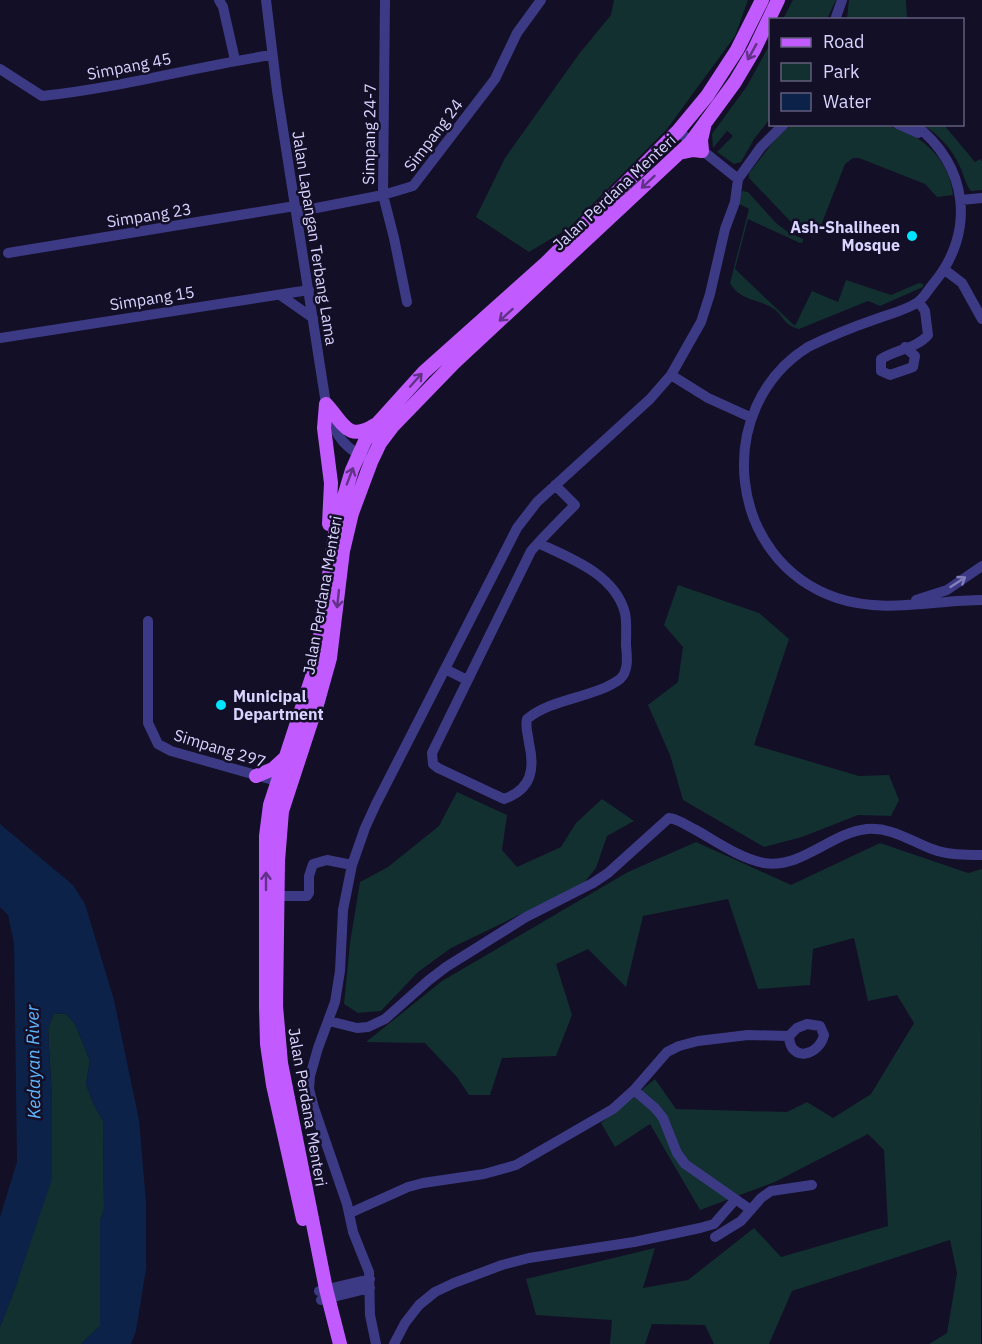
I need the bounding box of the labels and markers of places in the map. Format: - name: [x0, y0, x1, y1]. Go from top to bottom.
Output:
- place label: Ash-Shaliheen Mosque: [790, 217, 900, 255]
- marker: Ash-Shaliheen Mosque: [905, 229, 919, 243]
- place label: Municipal Department: [233, 686, 324, 724]
- marker: Municipal Department: [214, 698, 228, 712]

